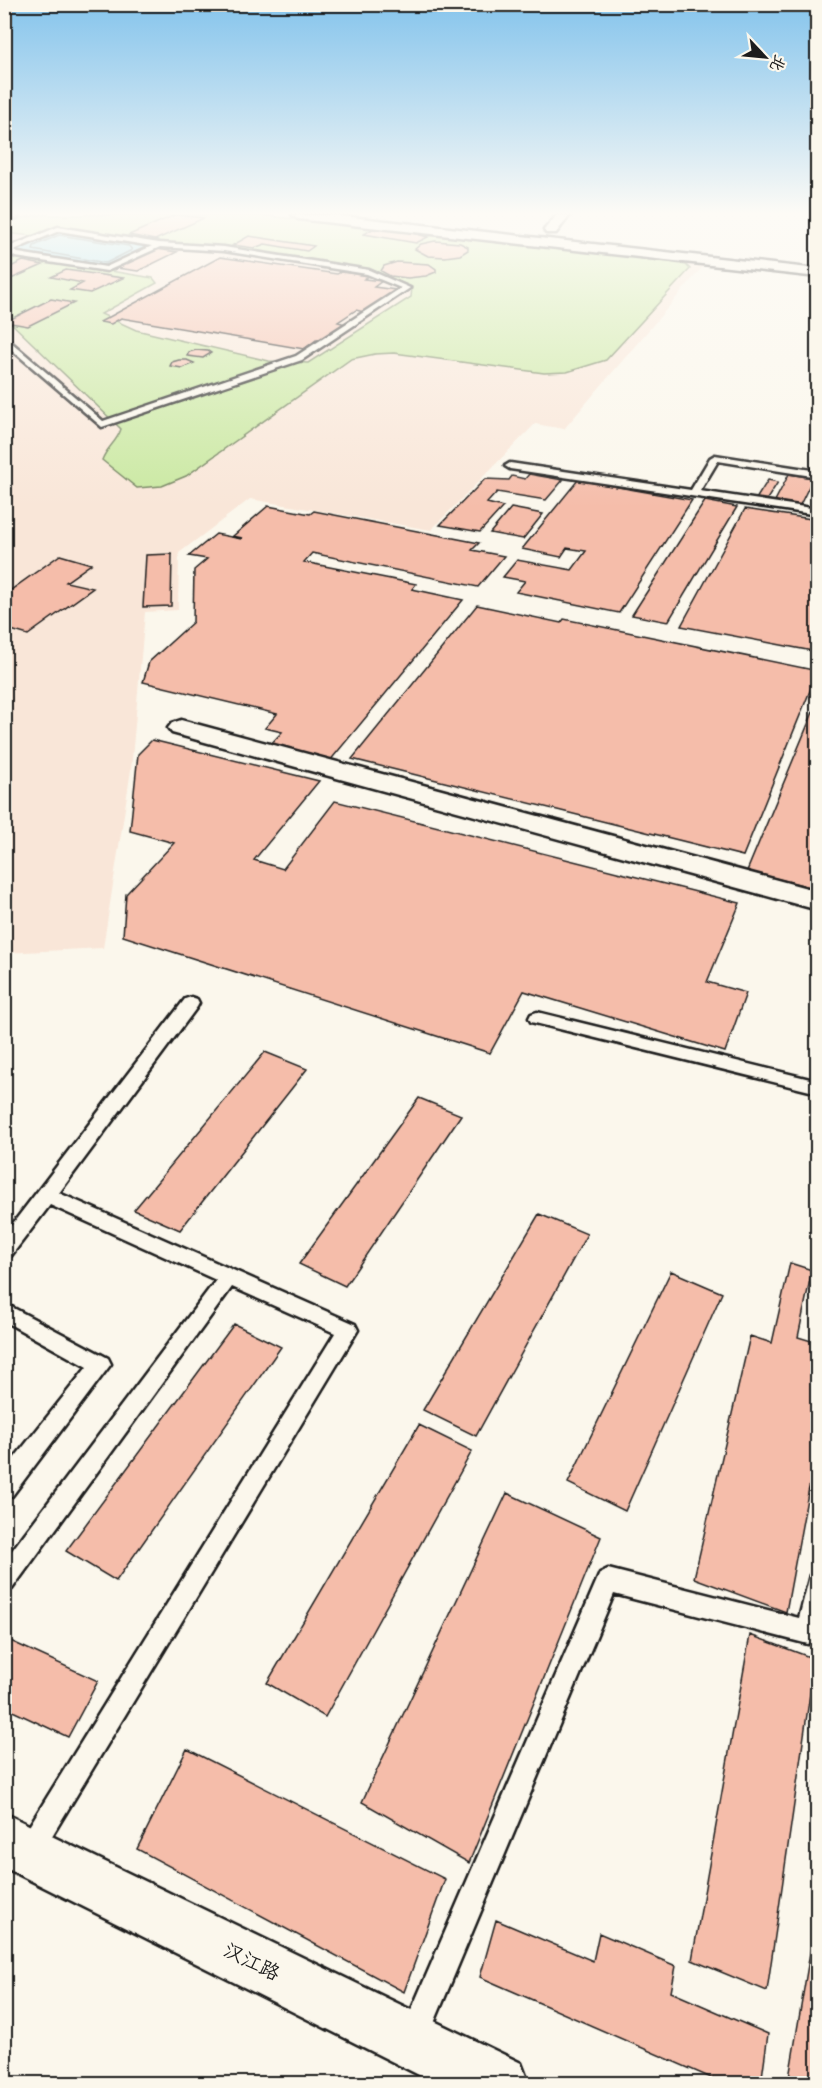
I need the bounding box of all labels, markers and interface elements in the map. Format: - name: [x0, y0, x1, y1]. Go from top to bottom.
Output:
- north arrow: [735, 27, 795, 87]
- text: 北: [766, 52, 791, 75]
- street label: 汉江路: [220, 1937, 285, 1986]

